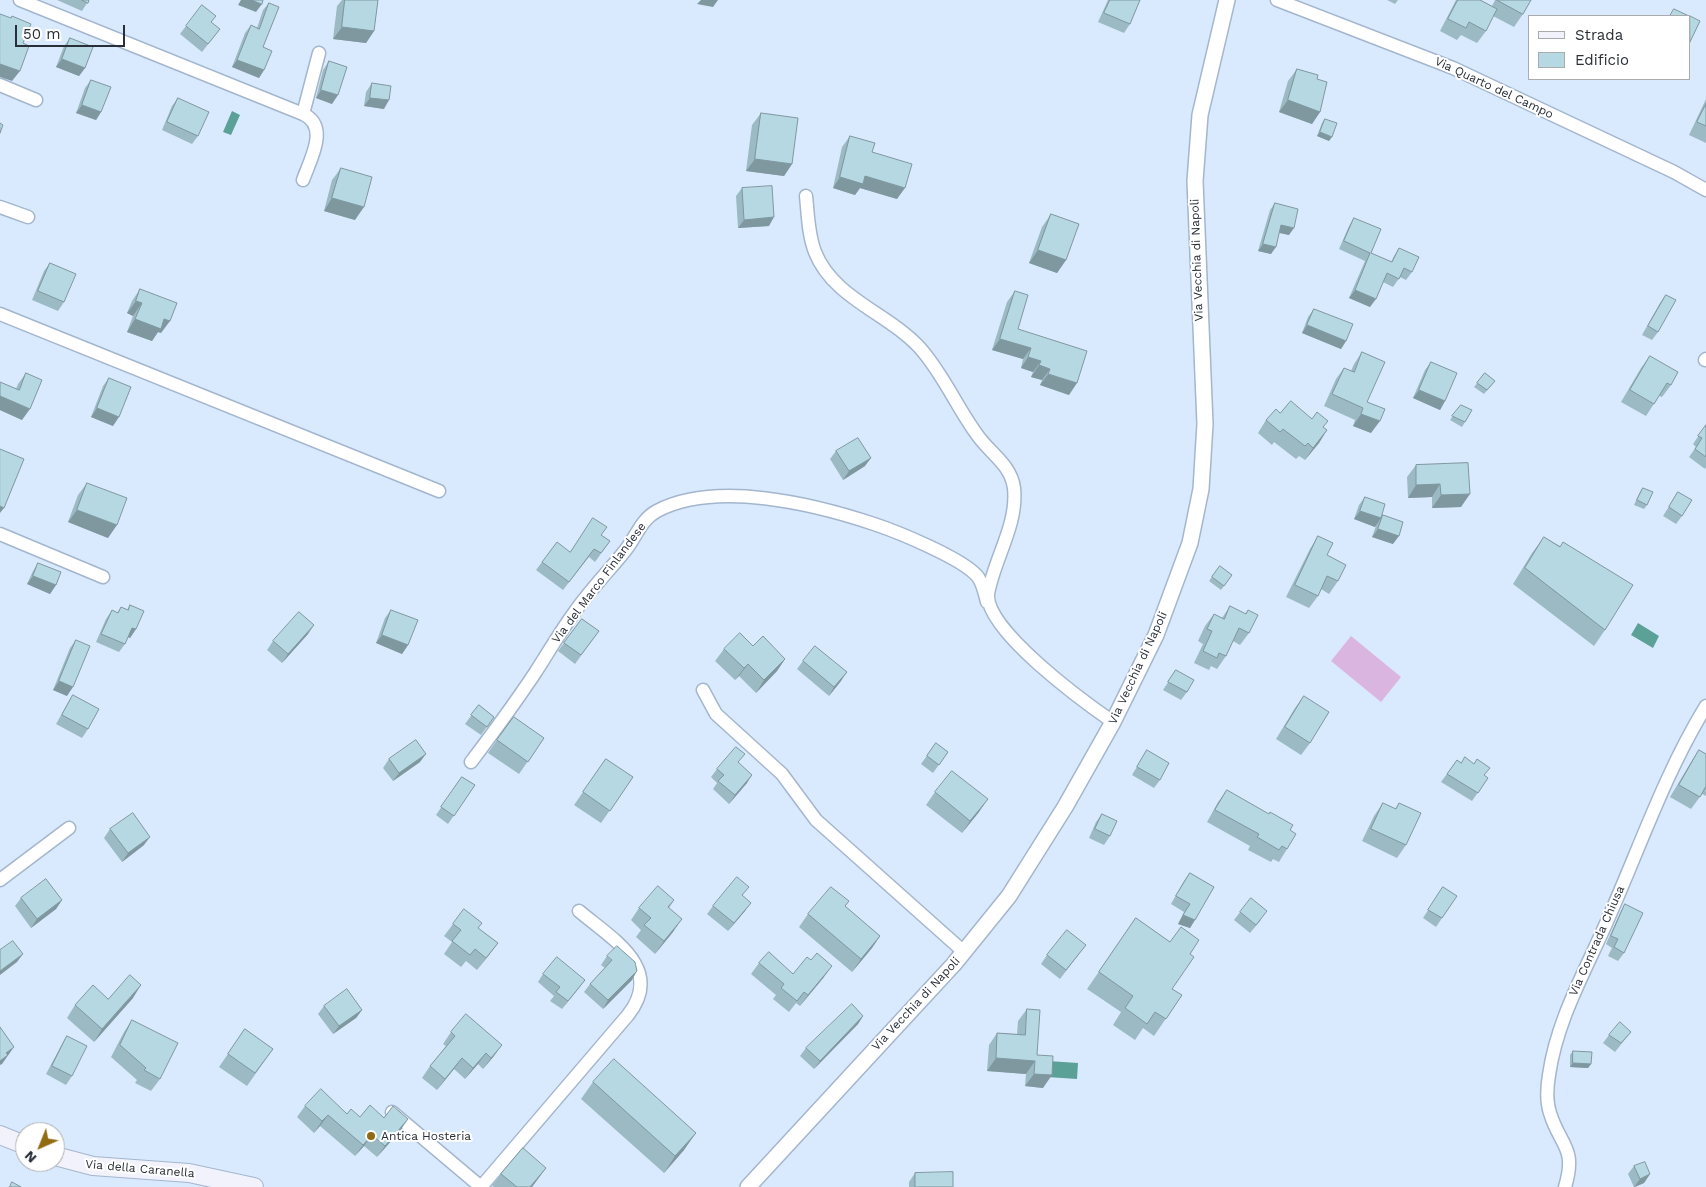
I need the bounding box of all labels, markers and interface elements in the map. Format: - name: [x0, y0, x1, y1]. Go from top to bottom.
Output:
- scale bar: [18, 15, 128, 47]
- legend: [1528, 15, 1691, 80]
- text: 50 m: [23, 25, 60, 43]
- text: Strada: [1575, 26, 1623, 44]
- text: Edificio: [1575, 51, 1629, 69]
- street label: Via Quarto del Campo: [1432, 54, 1556, 122]
- street label: Via Vecchia di Napoli: [1188, 198, 1206, 322]
- street label: Via del Marco Finlandese: [549, 520, 649, 646]
- street label: Via Vecchia di Napoli: [1106, 609, 1170, 727]
- street label: Via Contrada Chiusa: [1566, 884, 1628, 998]
- street label: Via Vecchia di Napoli: [869, 954, 963, 1054]
- north arrow: [15, 1122, 65, 1172]
- place label: Antica Hosteria: [381, 1129, 471, 1143]
- marker: Antica Hosteria: [365, 1130, 377, 1142]
- text: N: [21, 1148, 40, 1166]
- street label: Via della Caranella: [85, 1157, 195, 1181]

